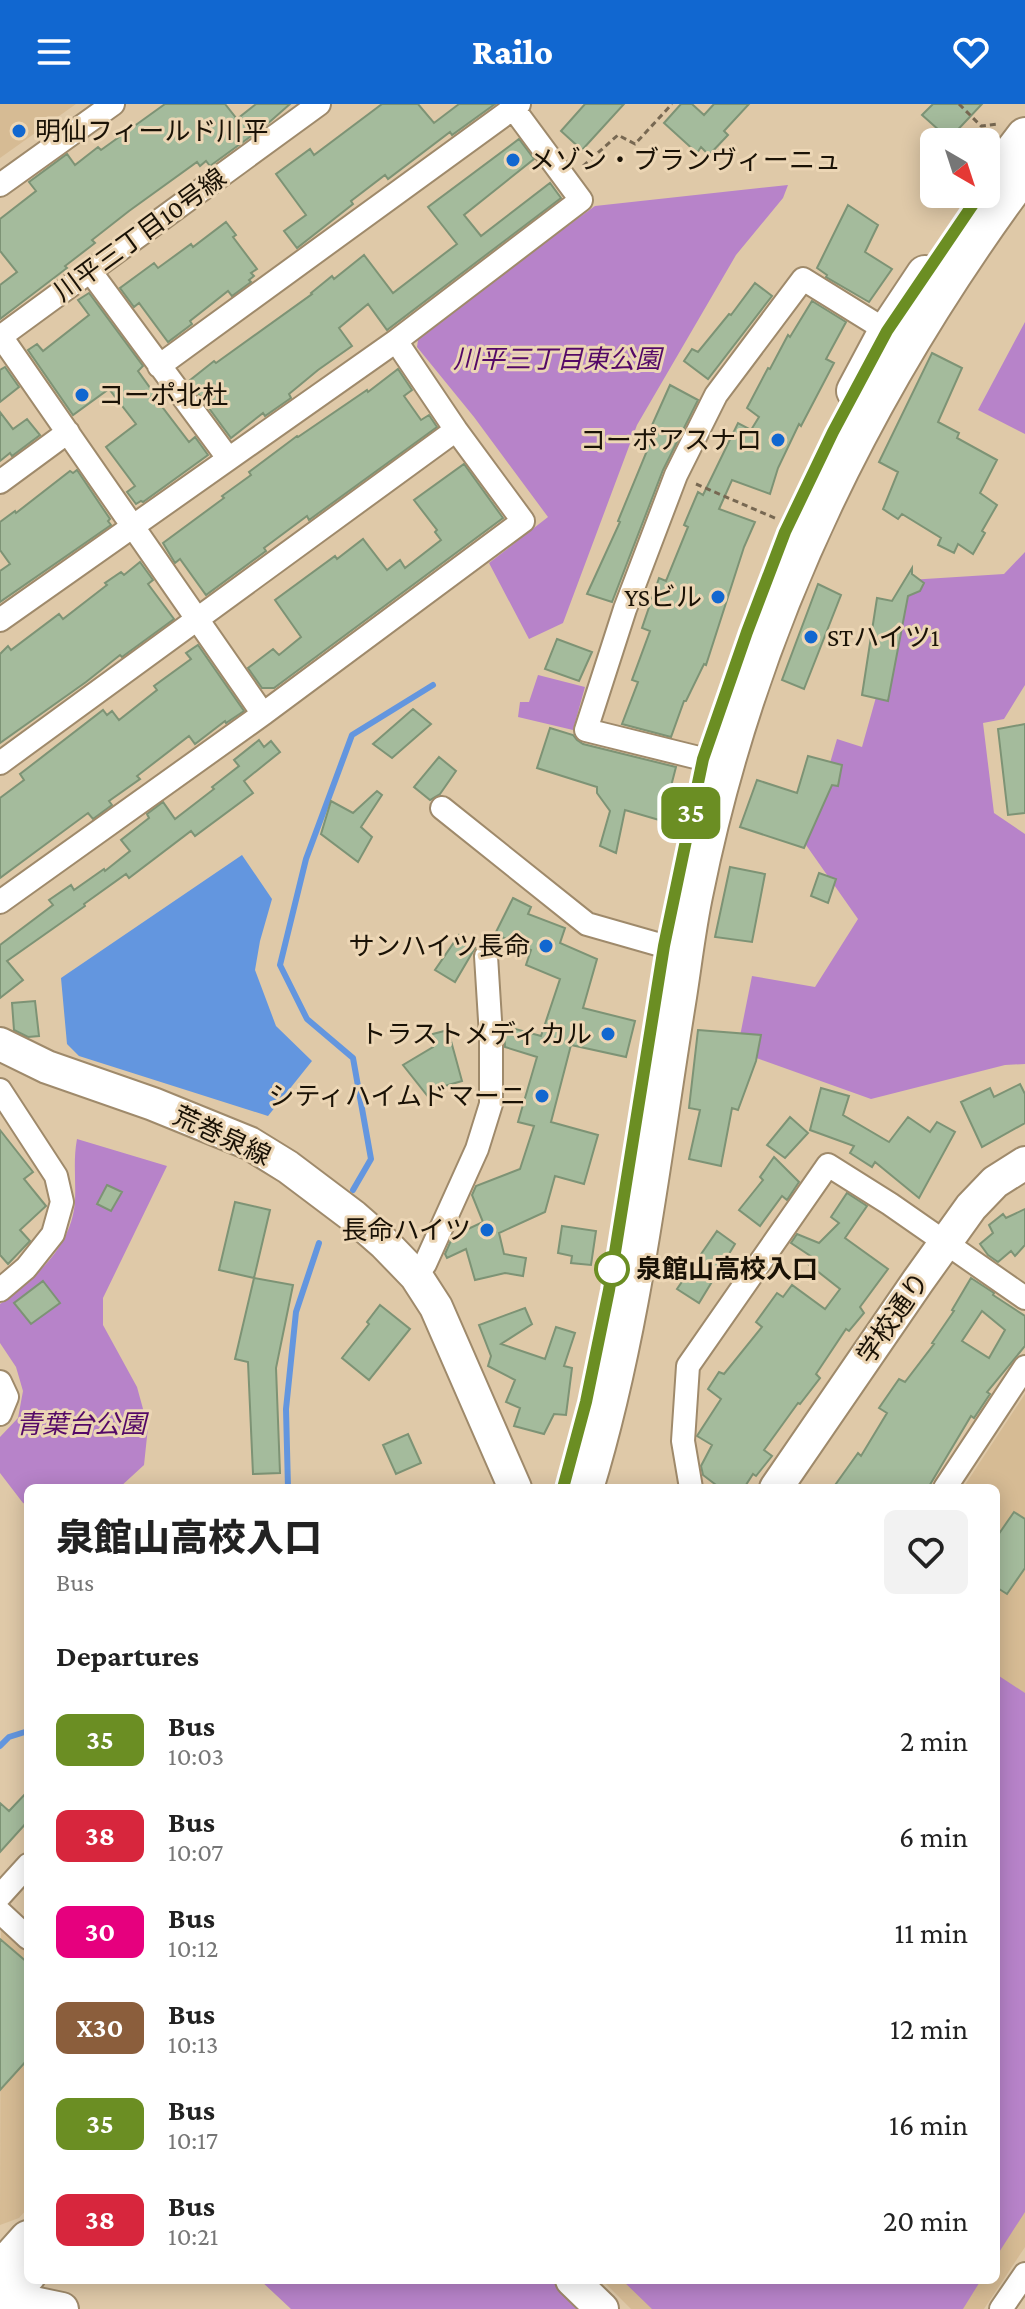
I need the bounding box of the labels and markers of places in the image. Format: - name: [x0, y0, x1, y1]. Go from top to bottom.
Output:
- place label: 明仙フィールド川平: [35, 117, 268, 146]
- marker: 明仙フィールド川平: [10, 122, 28, 140]
- place label: メゾン・ブランヴィーニュ: [529, 146, 841, 175]
- marker: メゾン・ブランヴィーニュ: [504, 151, 522, 169]
- place label: コーポ北杜: [98, 381, 228, 410]
- marker: コーポ北杜: [73, 386, 91, 404]
- place label: コーポアスナロ: [580, 426, 762, 455]
- marker: コーポアスナロ: [769, 431, 787, 449]
- place label: YSビル: [624, 583, 702, 612]
- marker: YSビル: [709, 588, 727, 606]
- place label: STハイツ1: [827, 623, 939, 652]
- marker: STハイツ1: [802, 628, 820, 646]
- place label: サンハイツ長命: [349, 932, 530, 961]
- marker: サンハイツ長命: [537, 937, 555, 955]
- place label: トラストメディカル: [360, 1020, 592, 1049]
- marker: トラストメディカル: [599, 1025, 617, 1043]
- place label: シティハイムドマーニ: [269, 1082, 526, 1111]
- marker: シティハイムドマーニ: [533, 1087, 551, 1105]
- place label: 長命ハイツ: [342, 1216, 471, 1245]
- marker: 長命ハイツ: [478, 1221, 496, 1239]
- marker: 泉館山高校入口: [595, 1252, 629, 1286]
- place label: 泉館山高校入口: [636, 1255, 818, 1284]

